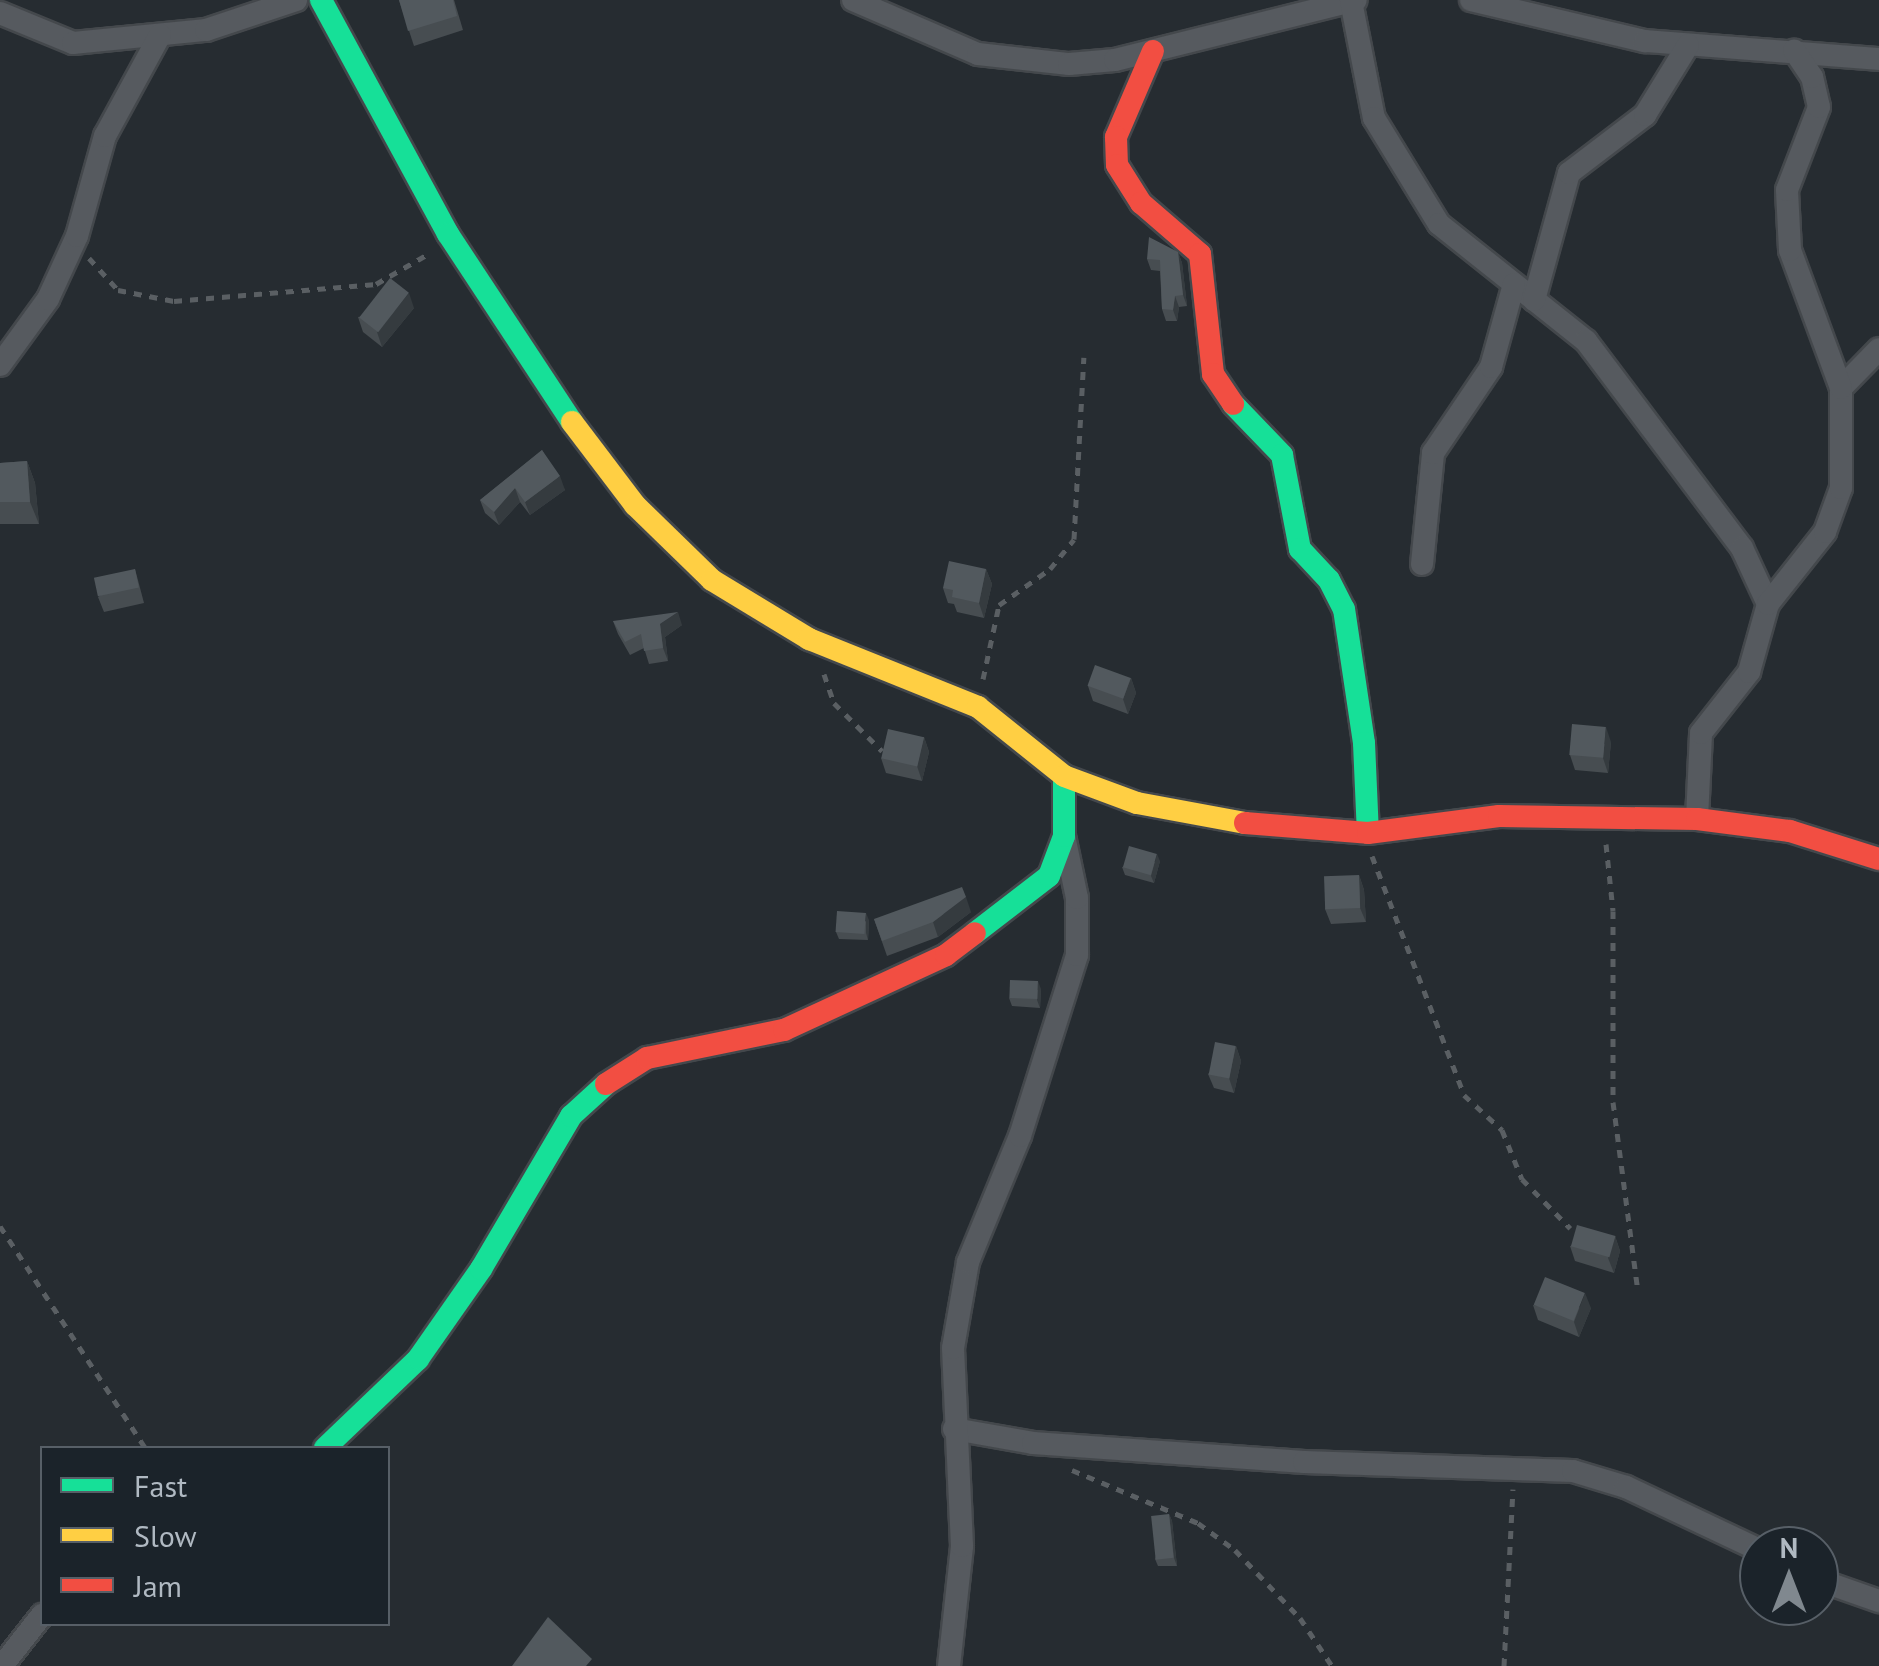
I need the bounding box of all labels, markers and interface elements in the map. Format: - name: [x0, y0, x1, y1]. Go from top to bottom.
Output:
- legend: [40, 1446, 390, 1626]
- text: Fast: [134, 1466, 187, 1505]
- text: Slow: [134, 1516, 197, 1555]
- north arrow: [1739, 1526, 1839, 1626]
- text: N: [1780, 1529, 1798, 1566]
- text: Jam: [134, 1566, 182, 1605]

